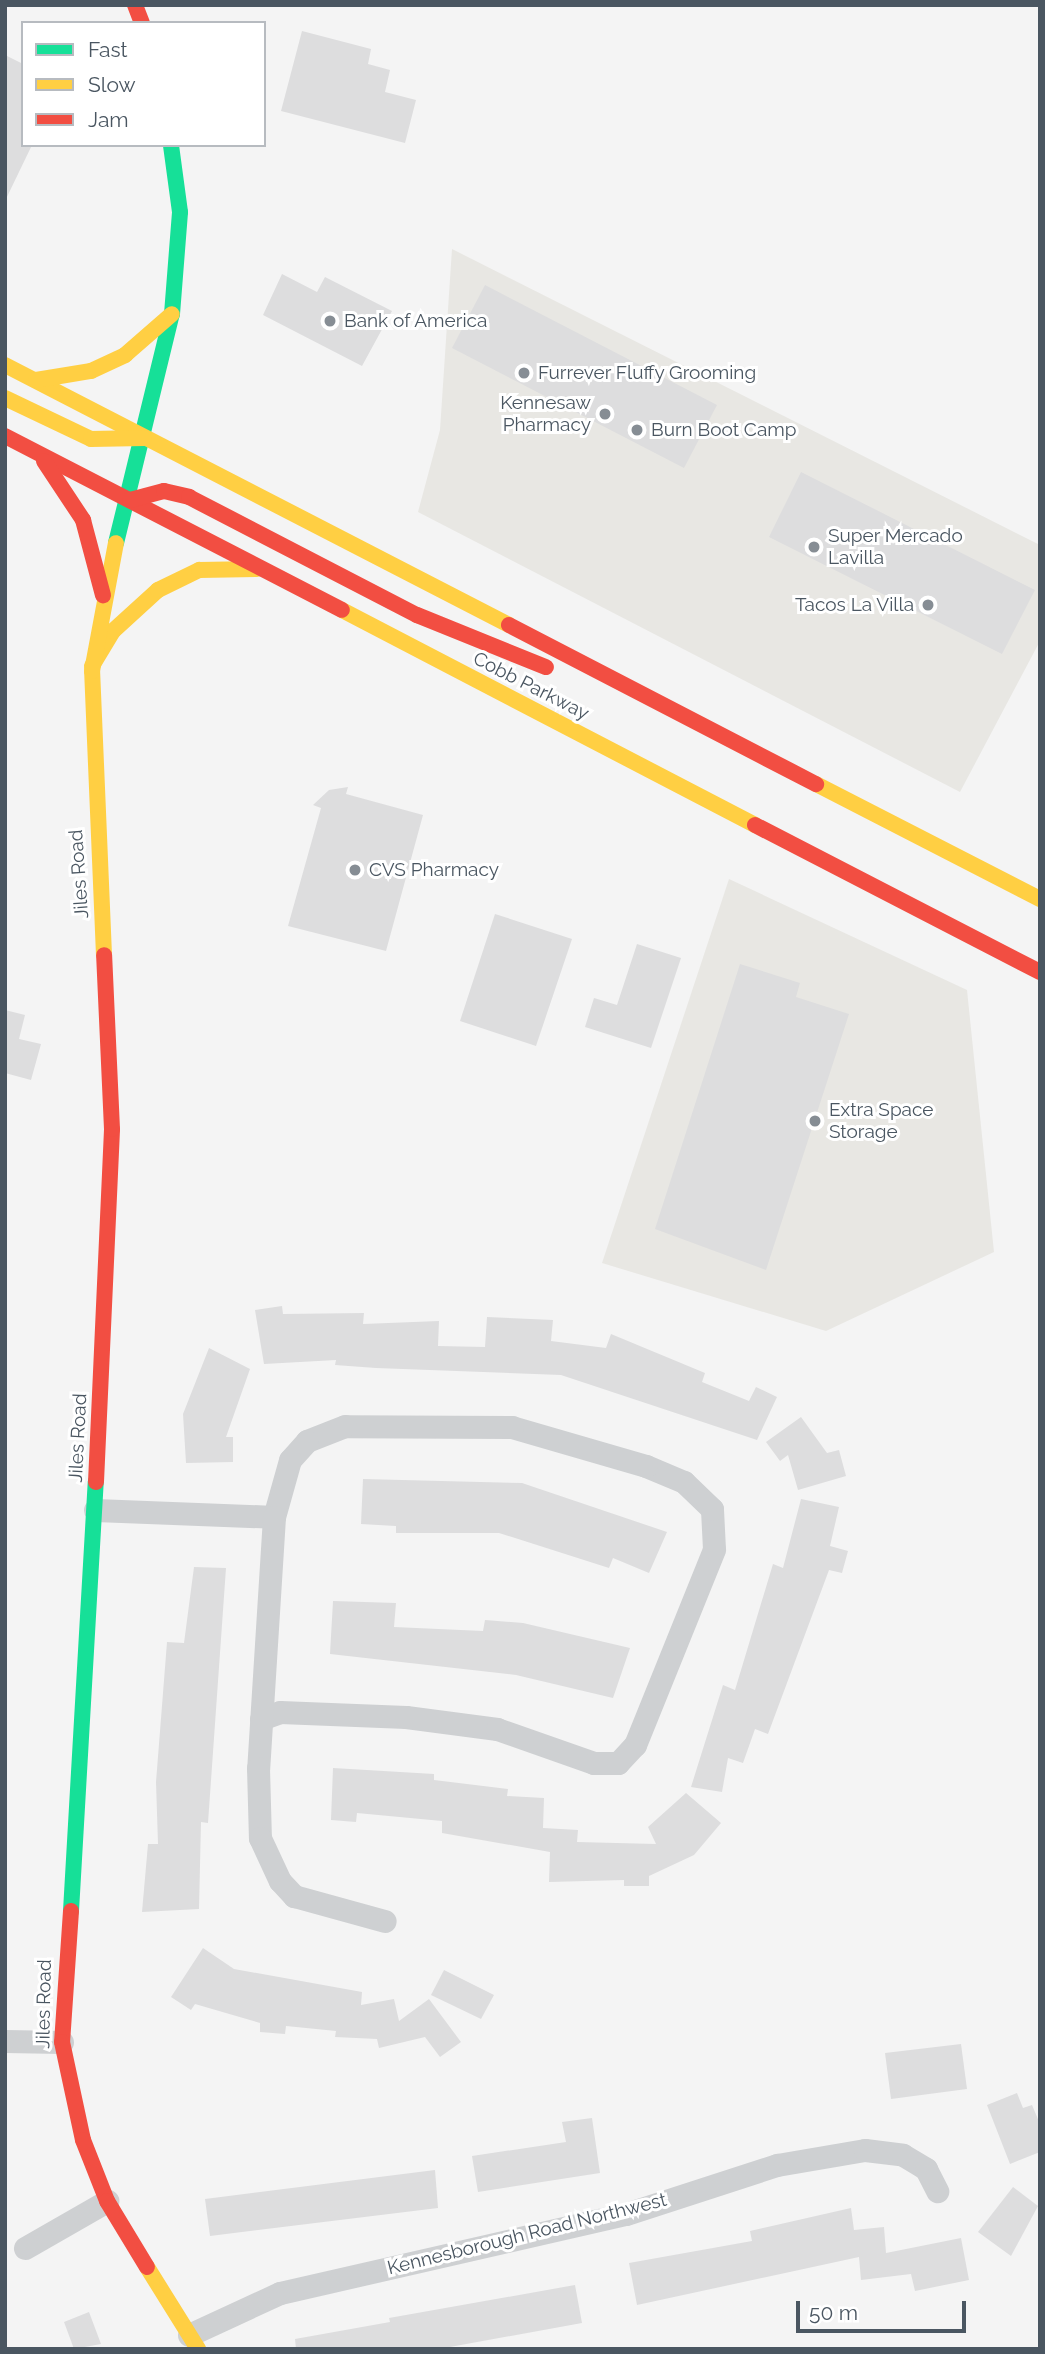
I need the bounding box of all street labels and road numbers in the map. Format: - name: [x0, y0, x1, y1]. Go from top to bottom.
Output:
- street label: Cobb Parkway: [469, 647, 593, 725]
- street label: Jiles Road: [65, 829, 93, 919]
- street label: Jiles Road: [64, 1393, 92, 1483]
- street label: Jiles Road: [32, 1959, 56, 2049]
- street label: Kennesborough Road Northwest: [385, 2188, 669, 2280]

